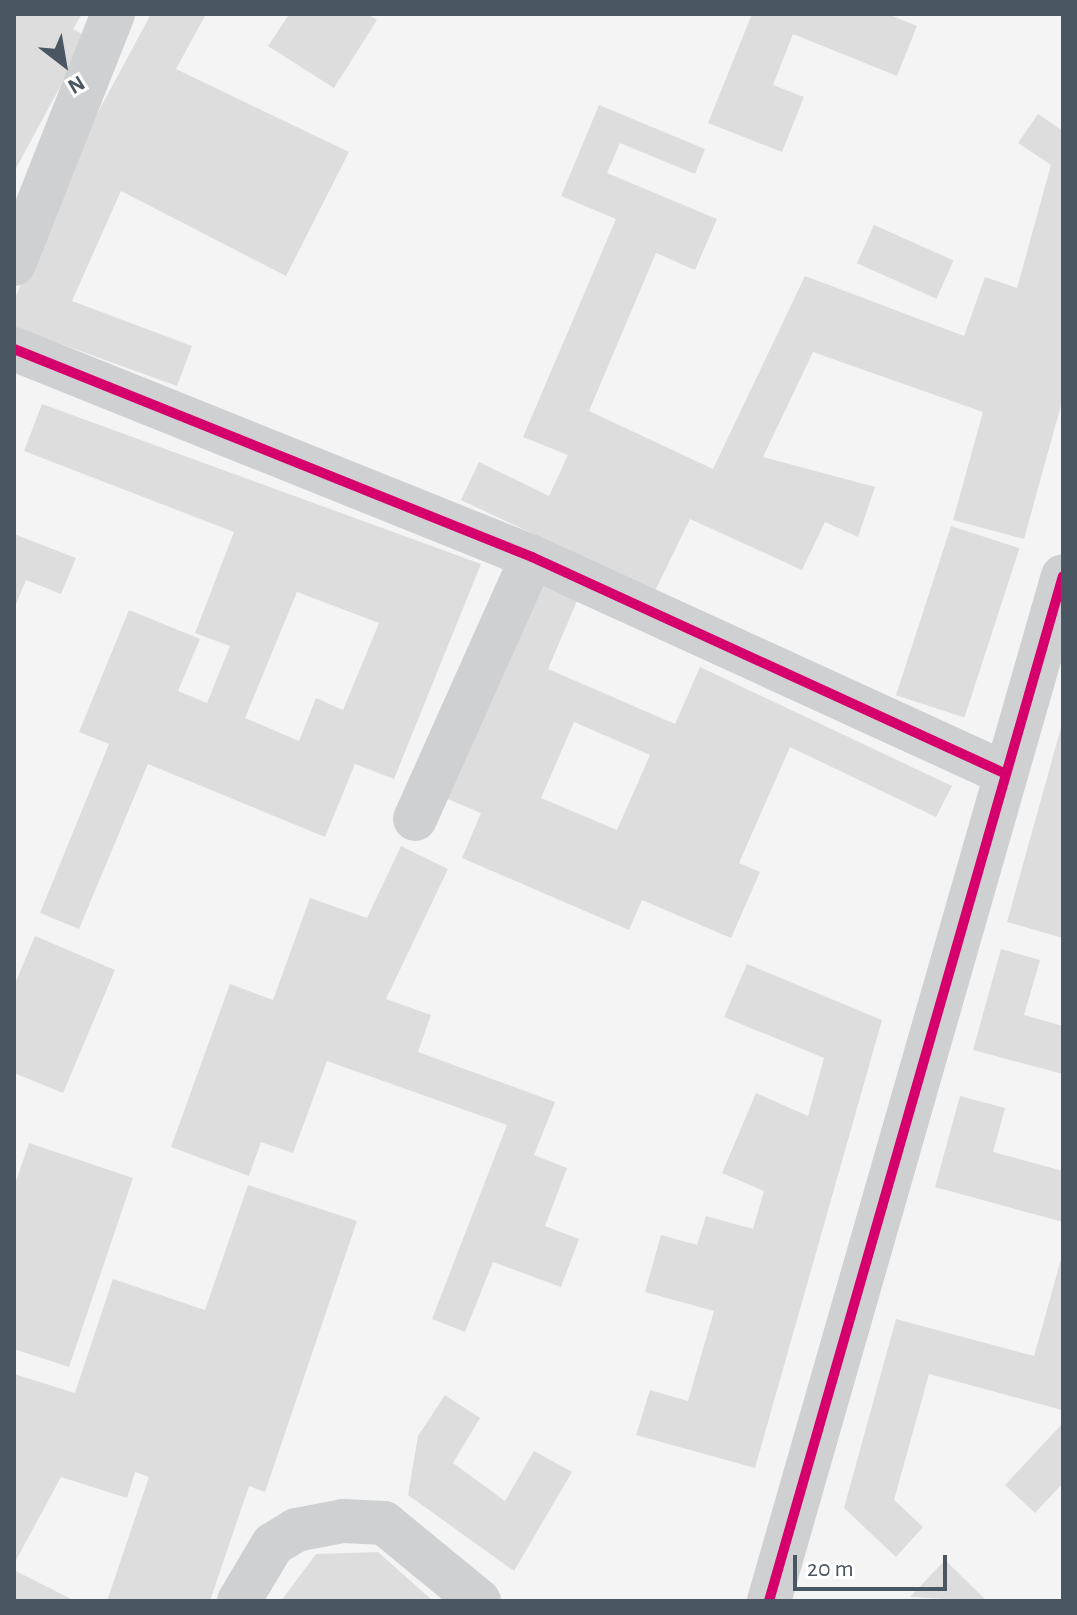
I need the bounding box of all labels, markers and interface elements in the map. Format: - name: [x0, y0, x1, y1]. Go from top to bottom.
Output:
- north arrow: [24, 24, 104, 104]
- text: N: [64, 71, 89, 98]
- scale bar: [797, 1539, 951, 1589]
- text: 20 m: [807, 1557, 854, 1581]

